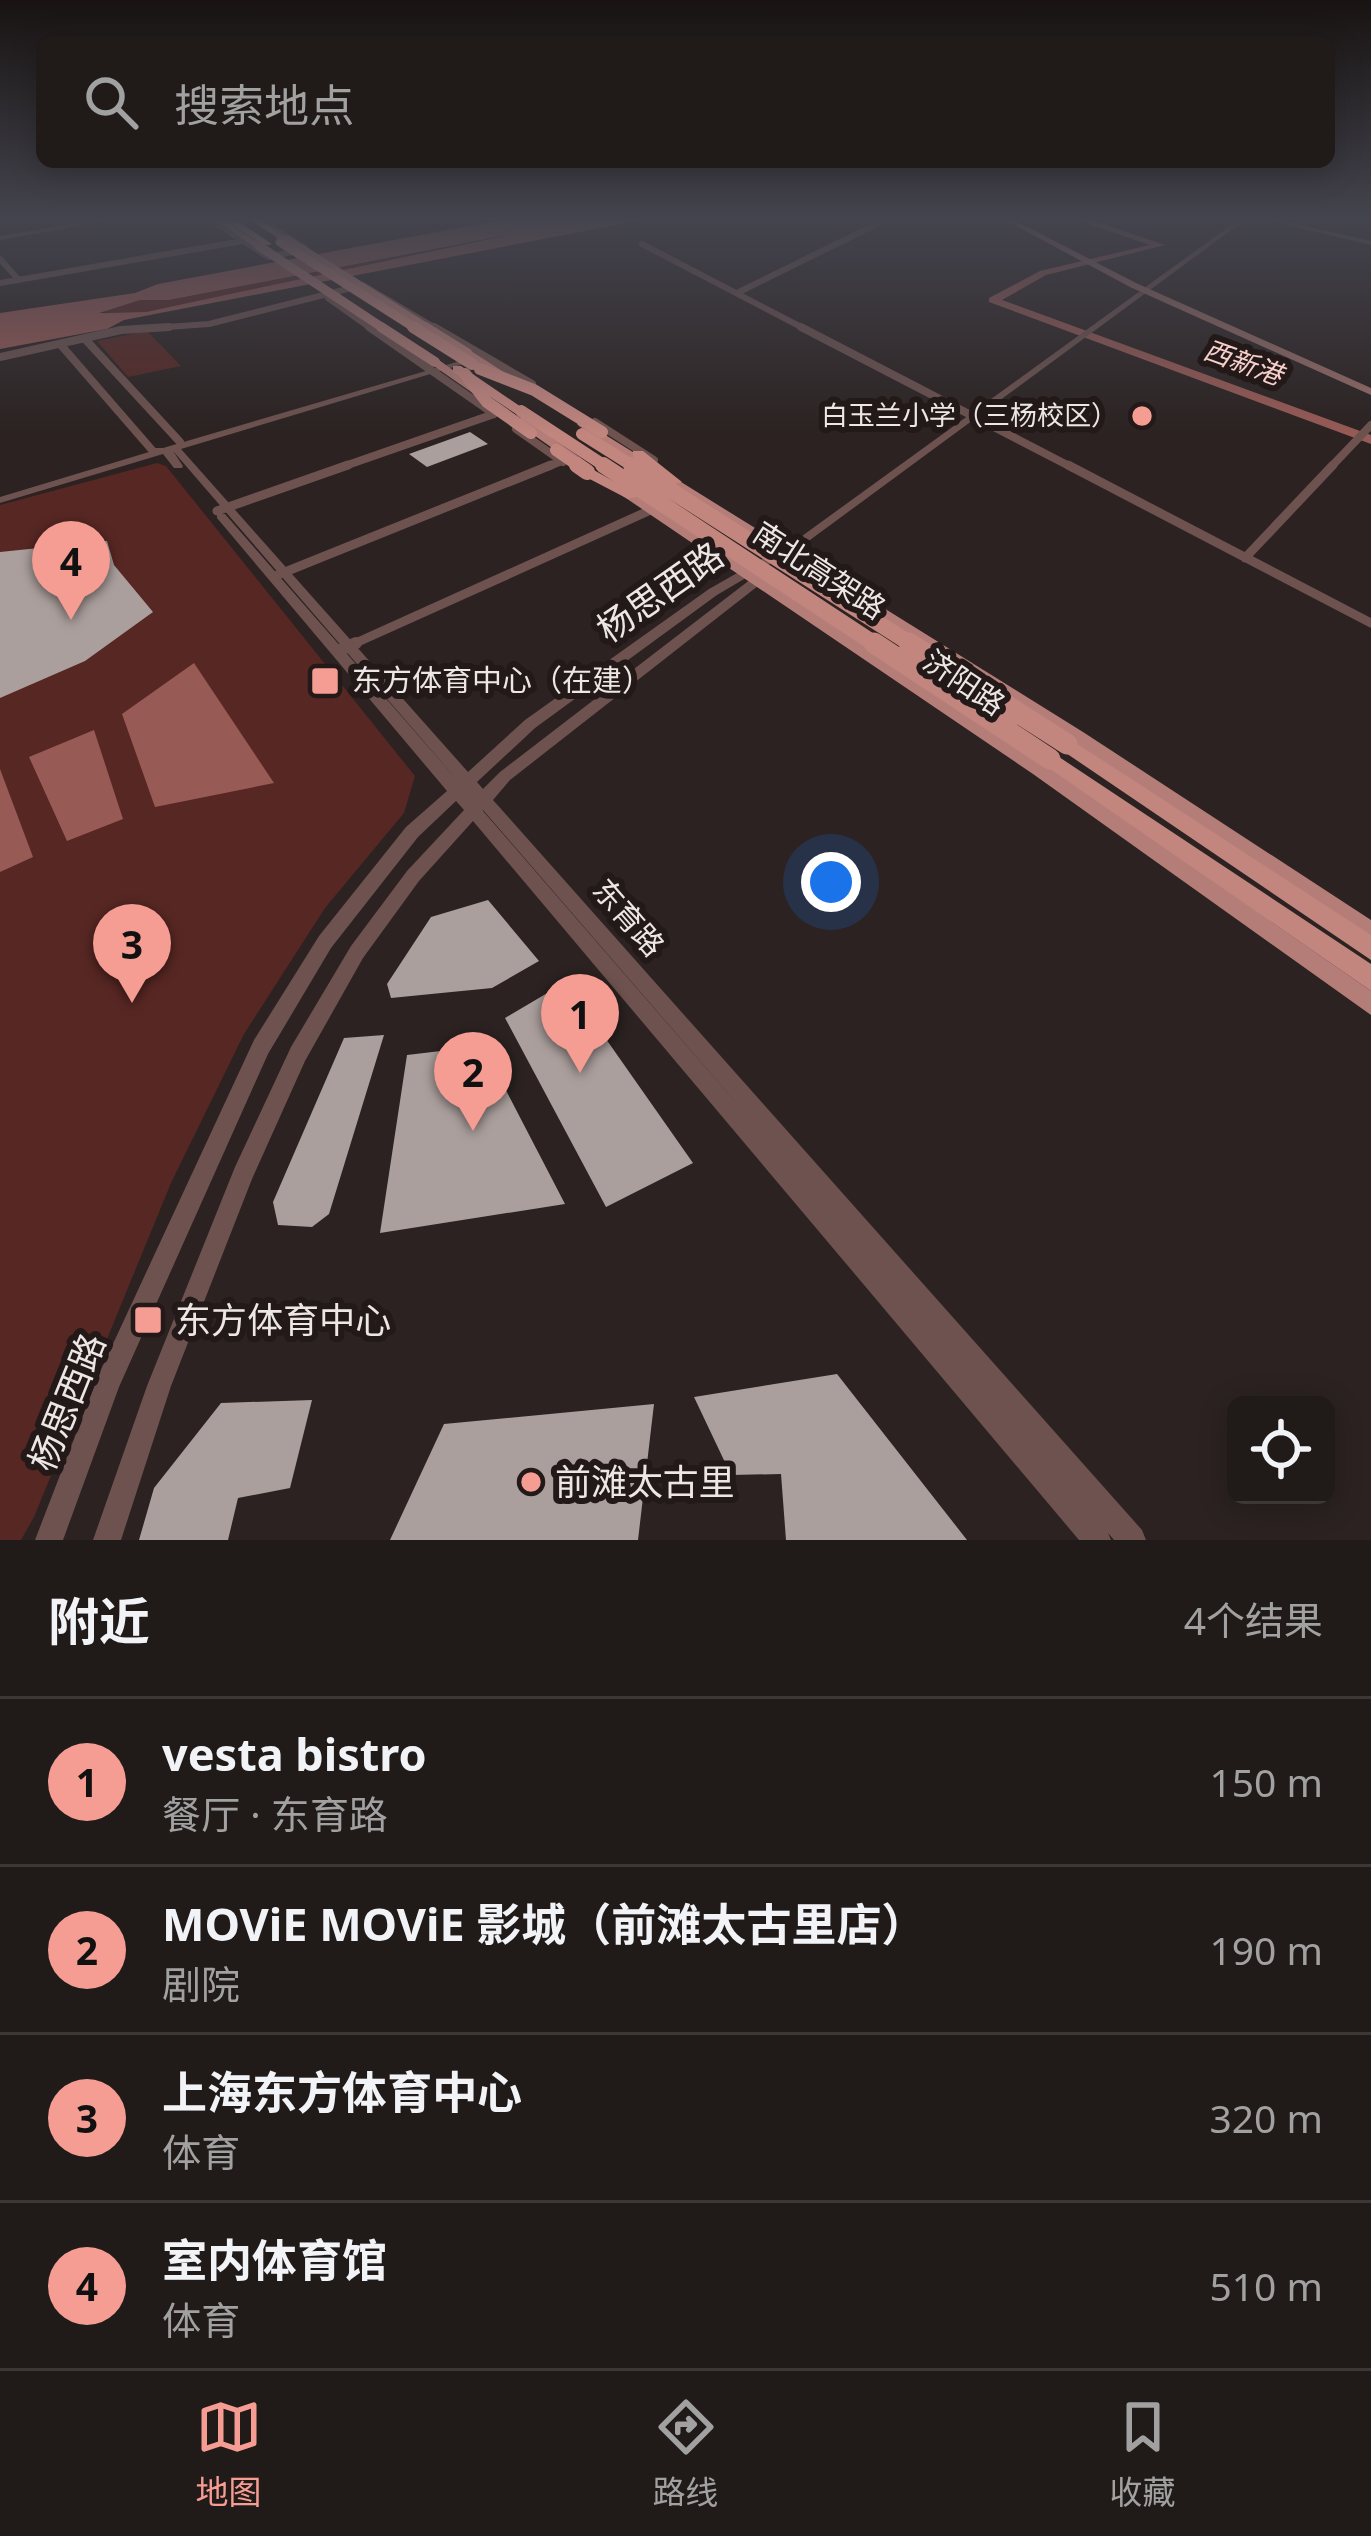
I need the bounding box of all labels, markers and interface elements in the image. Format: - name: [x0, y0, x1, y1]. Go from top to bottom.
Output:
- search box: [36, 36, 1335, 168]
- icon: search: [78, 69, 144, 135]
- text: 搜索地点: [174, 74, 354, 135]
- water label: 西新港: [1199, 330, 1292, 394]
- place label: 白玉兰小学（三杨校区）: [821, 396, 1118, 433]
- marker: 白玉兰小学（三杨校区）: [1129, 403, 1155, 429]
- street label: 南北高架路: [746, 512, 894, 628]
- pin: 4: [32, 521, 110, 620]
- street label: 杨思西路: [587, 530, 733, 653]
- street label: 济阳路: [916, 640, 1014, 724]
- place label: 东方体育中心（在建）: [352, 659, 652, 700]
- marker: 东方体育中心（在建）: [309, 665, 341, 697]
- your location: [801, 852, 861, 912]
- street label: 东育路: [584, 870, 674, 964]
- pin: 3: [93, 904, 171, 1003]
- pin: 1: [541, 974, 619, 1073]
- pin: 2: [434, 1032, 512, 1131]
- place label: 东方体育中心: [175, 1295, 391, 1344]
- marker: 东方体育中心: [132, 1304, 164, 1336]
- street label: 杨思西路: [17, 1326, 116, 1478]
- map controls: [1227, 1396, 1335, 1504]
- button: locate: [1227, 1396, 1335, 1504]
- place label: 前滩太古里: [555, 1457, 735, 1506]
- marker: 前滩太古里: [518, 1469, 544, 1495]
- text: 附近: [48, 1585, 150, 1655]
- text: 4个结果: [1184, 1593, 1323, 1646]
- text: vesta bistro: [162, 1723, 427, 1784]
- text: 1: [76, 1755, 98, 1808]
- text: 150 m: [1209, 1755, 1323, 1808]
- text: 餐厅 · 东育路: [162, 1787, 388, 1840]
- text: MOViE MOViE 影城（前滩太古里店）: [162, 1893, 926, 1954]
- text: 2: [76, 1923, 98, 1976]
- text: 190 m: [1209, 1923, 1323, 1976]
- text: 剧院: [162, 1957, 240, 2010]
- text: 上海东方体育中心: [162, 2061, 522, 2122]
- text: 3: [76, 2091, 98, 2144]
- text: 320 m: [1209, 2091, 1323, 2144]
- text: 体育: [162, 2125, 240, 2178]
- text: 室内体育馆: [162, 2229, 387, 2290]
- text: 4: [76, 2259, 98, 2312]
- text: 510 m: [1209, 2259, 1323, 2312]
- text: 体育: [162, 2293, 240, 2346]
- tab: 地图: [196, 2394, 262, 2514]
- tab: 路线: [653, 2394, 719, 2514]
- tab: 收藏: [1110, 2394, 1176, 2514]

